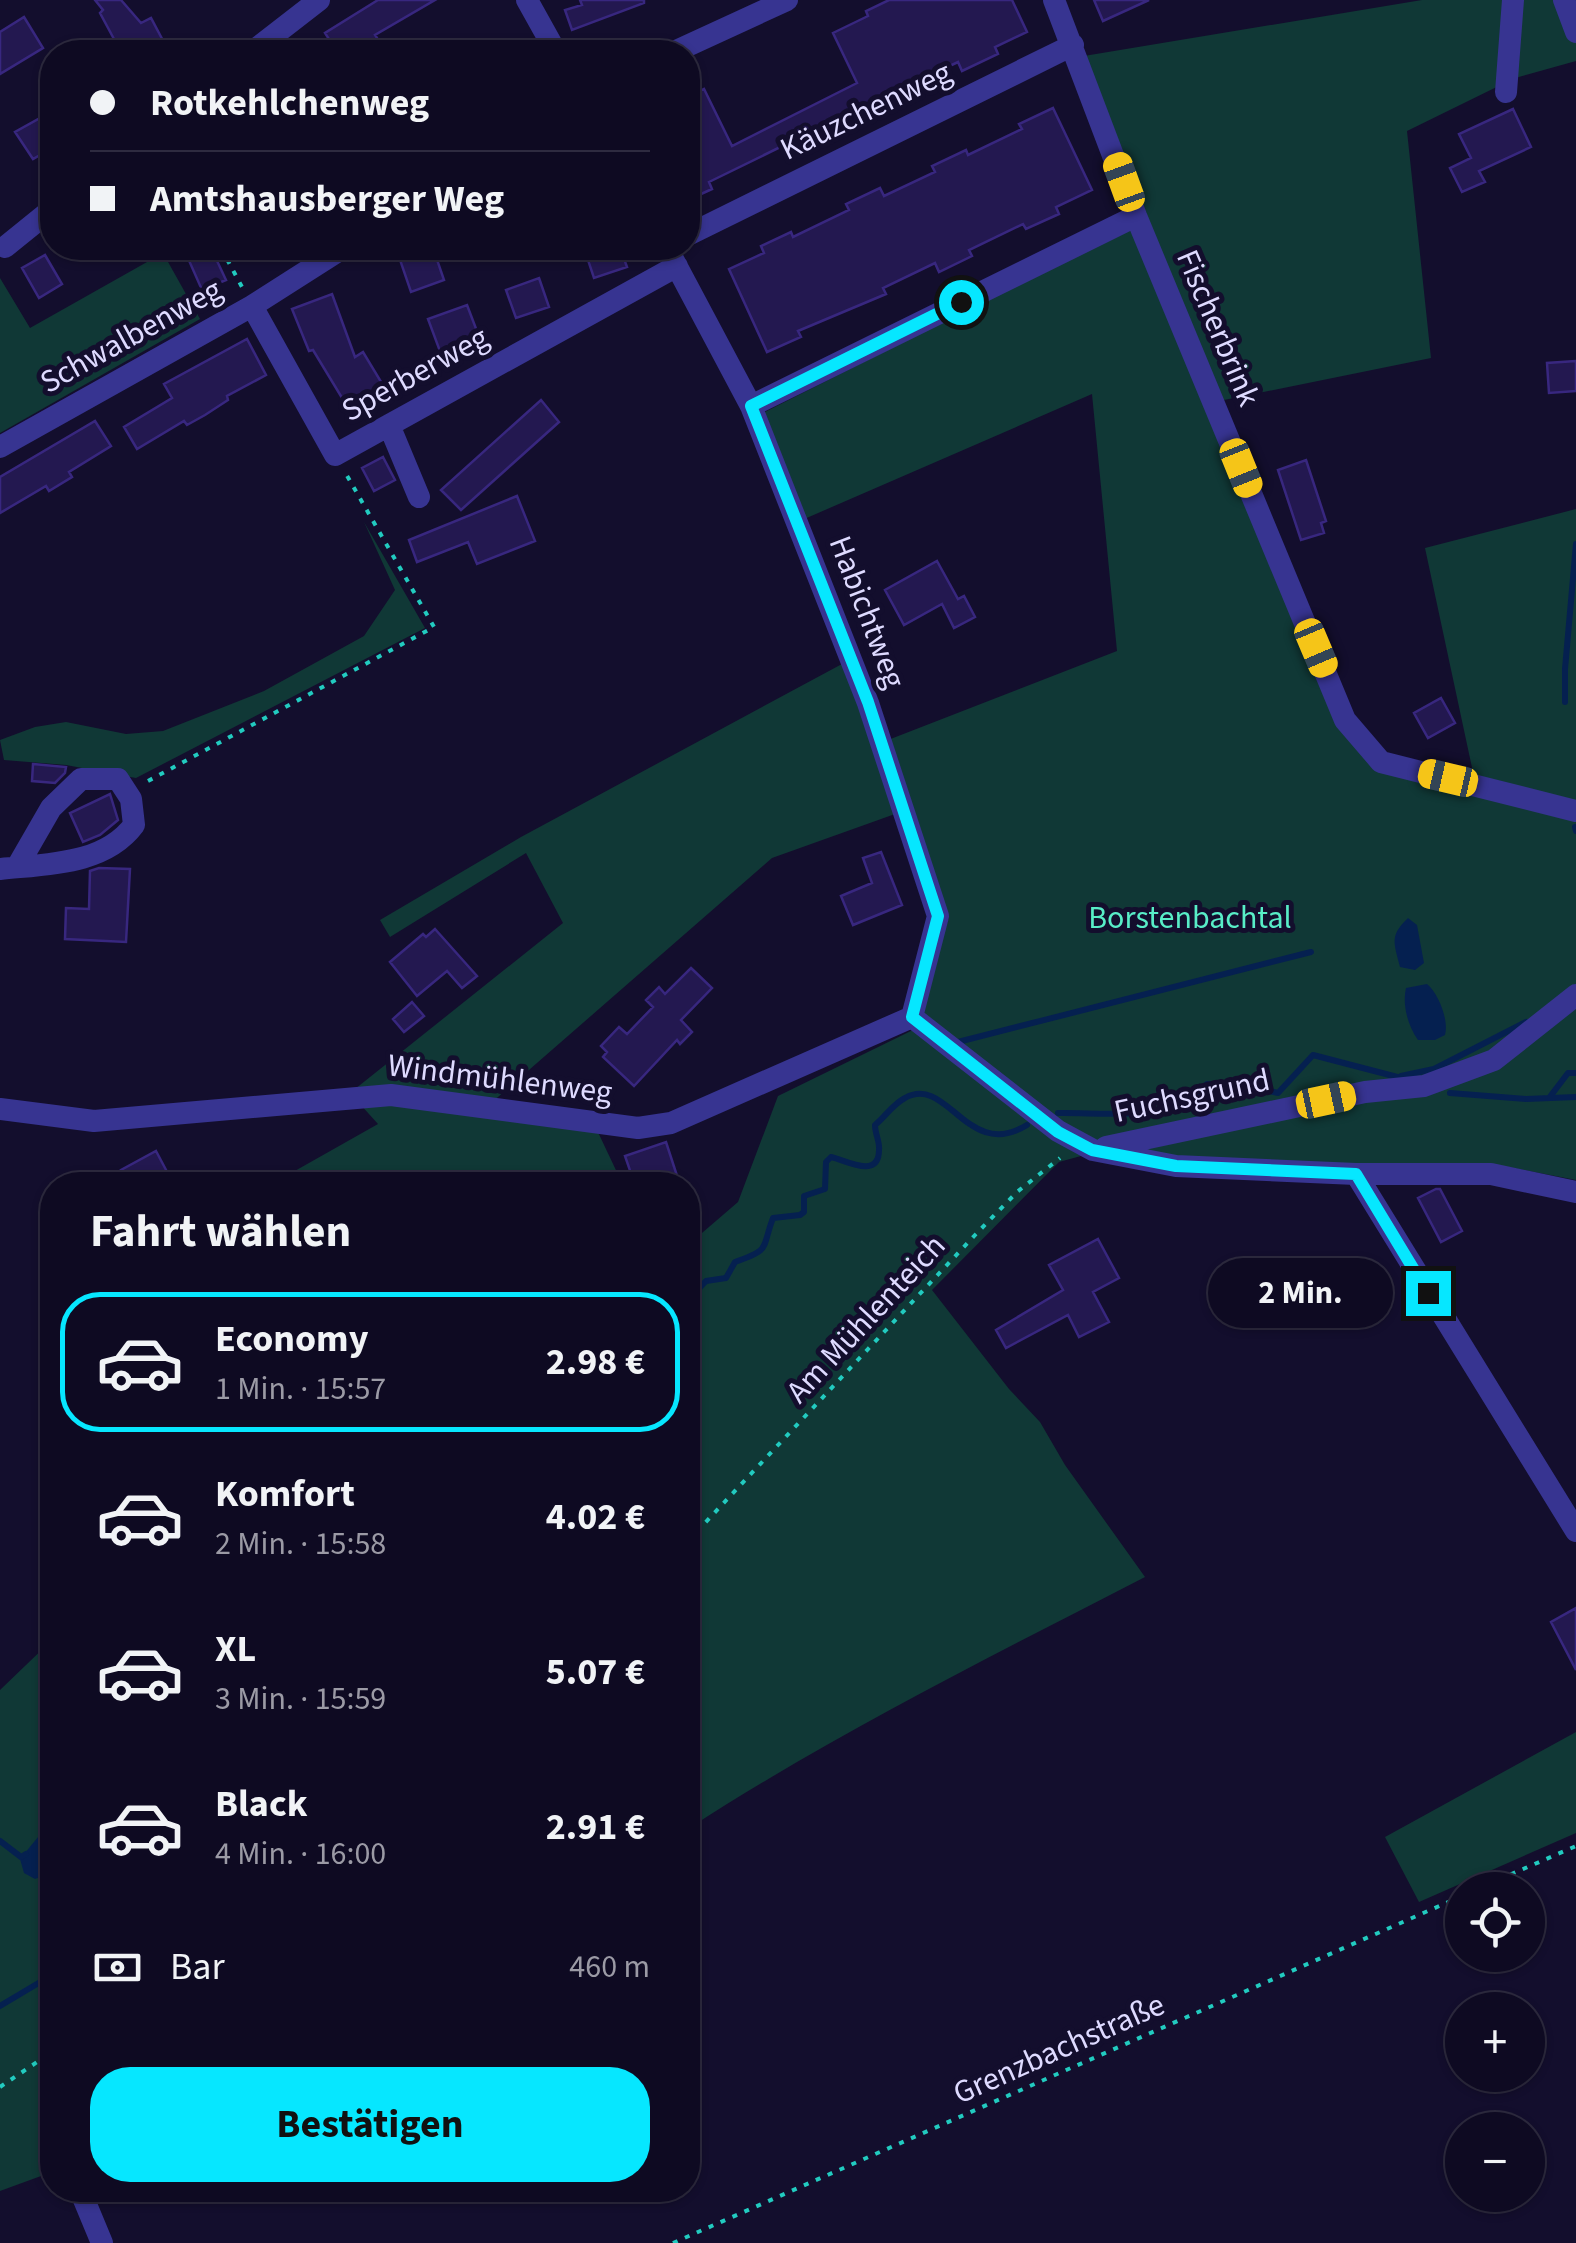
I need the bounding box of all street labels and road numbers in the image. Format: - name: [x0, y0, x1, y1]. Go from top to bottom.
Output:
- street label: Käuzchenweg: [773, 50, 959, 172]
- street label: Fischerbrink: [1164, 243, 1272, 414]
- street label: Schwalbenweg: [32, 267, 230, 405]
- street label: Sperberweg: [333, 315, 497, 433]
- street label: Habichtweg: [817, 529, 917, 695]
- street label: Windmühlenweg: [385, 1042, 615, 1116]
- street label: Fuchsgrund: [1110, 1057, 1274, 1135]
- street label: Am Mühlenteich: [776, 1224, 956, 1414]
- street label: Grenzbachstraße: [946, 1982, 1172, 2116]

